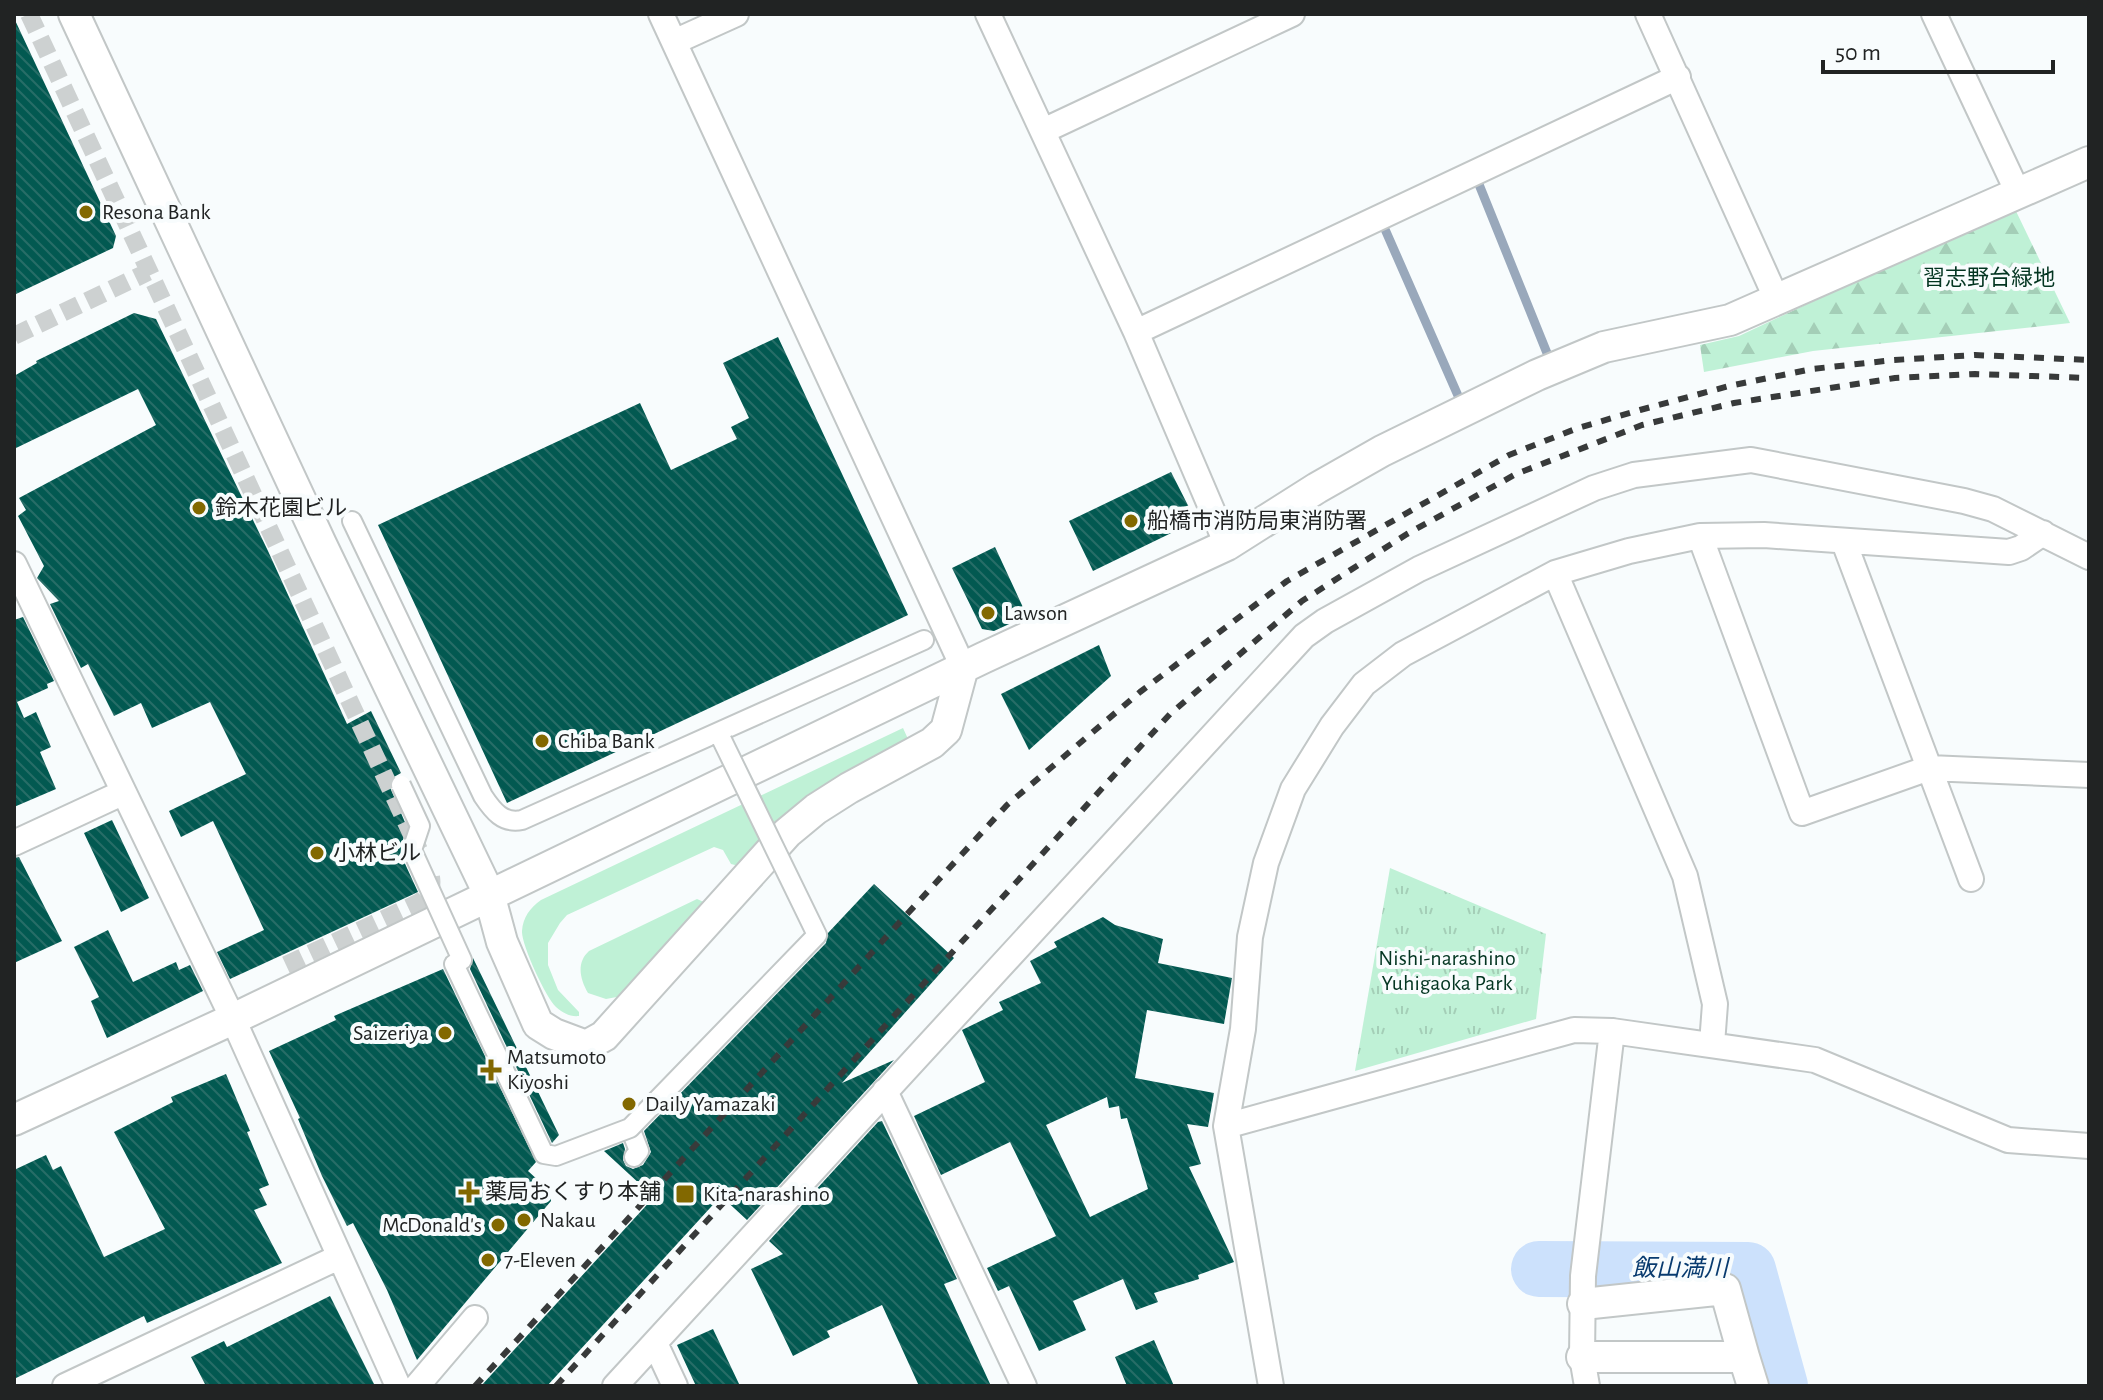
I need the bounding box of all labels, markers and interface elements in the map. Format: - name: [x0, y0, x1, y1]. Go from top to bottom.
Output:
- scale bar: [1823, 24, 2053, 74]
- text: 50 m: [1835, 41, 1881, 65]
- place label: Resona Bank: [102, 201, 211, 223]
- marker: Resona Bank: [77, 203, 95, 221]
- park label: 習志野台緑地: [1923, 266, 2055, 289]
- place label: 鈴木花園ビル: [215, 496, 347, 519]
- marker: 鈴木花園ビル: [190, 499, 208, 517]
- place label: 船橋市消防局東消防署: [1147, 509, 1367, 532]
- marker: 船橋市消防局東消防署: [1122, 512, 1140, 530]
- place label: Lawson: [1004, 602, 1068, 624]
- marker: Lawson: [979, 604, 997, 622]
- place label: Chiba Bank: [558, 730, 654, 752]
- marker: Chiba Bank: [533, 732, 551, 750]
- place label: 小林ビル: [333, 841, 421, 864]
- marker: 小林ビル: [308, 844, 326, 862]
- park label: Nishi-narashino Yuhigaoka Park: [1378, 947, 1516, 994]
- place label: Saizeriya: [353, 1022, 429, 1044]
- marker: Saizeriya: [436, 1024, 454, 1042]
- place label: Matsumoto Kiyoshi: [507, 1046, 606, 1093]
- marker: Matsumoto Kiyoshi: [482, 1061, 500, 1079]
- place label: Daily Yamazaki: [645, 1093, 776, 1115]
- marker: Daily Yamazaki: [620, 1095, 638, 1113]
- place label: 薬局おくすり本舗: [485, 1180, 661, 1203]
- marker: 薬局おくすり本舗: [460, 1183, 478, 1201]
- marker: Kita-narashino: [674, 1183, 696, 1205]
- place label: Kita-narashino: [703, 1183, 830, 1205]
- place label: Nakau: [540, 1209, 596, 1231]
- marker: Nakau: [515, 1211, 533, 1229]
- place label: McDonald's: [382, 1214, 482, 1236]
- marker: McDonald's: [489, 1216, 507, 1234]
- place label: 7-Eleven: [504, 1249, 576, 1271]
- marker: 7-Eleven: [479, 1251, 497, 1269]
- water label: 飯山満川: [1632, 1255, 1731, 1281]

